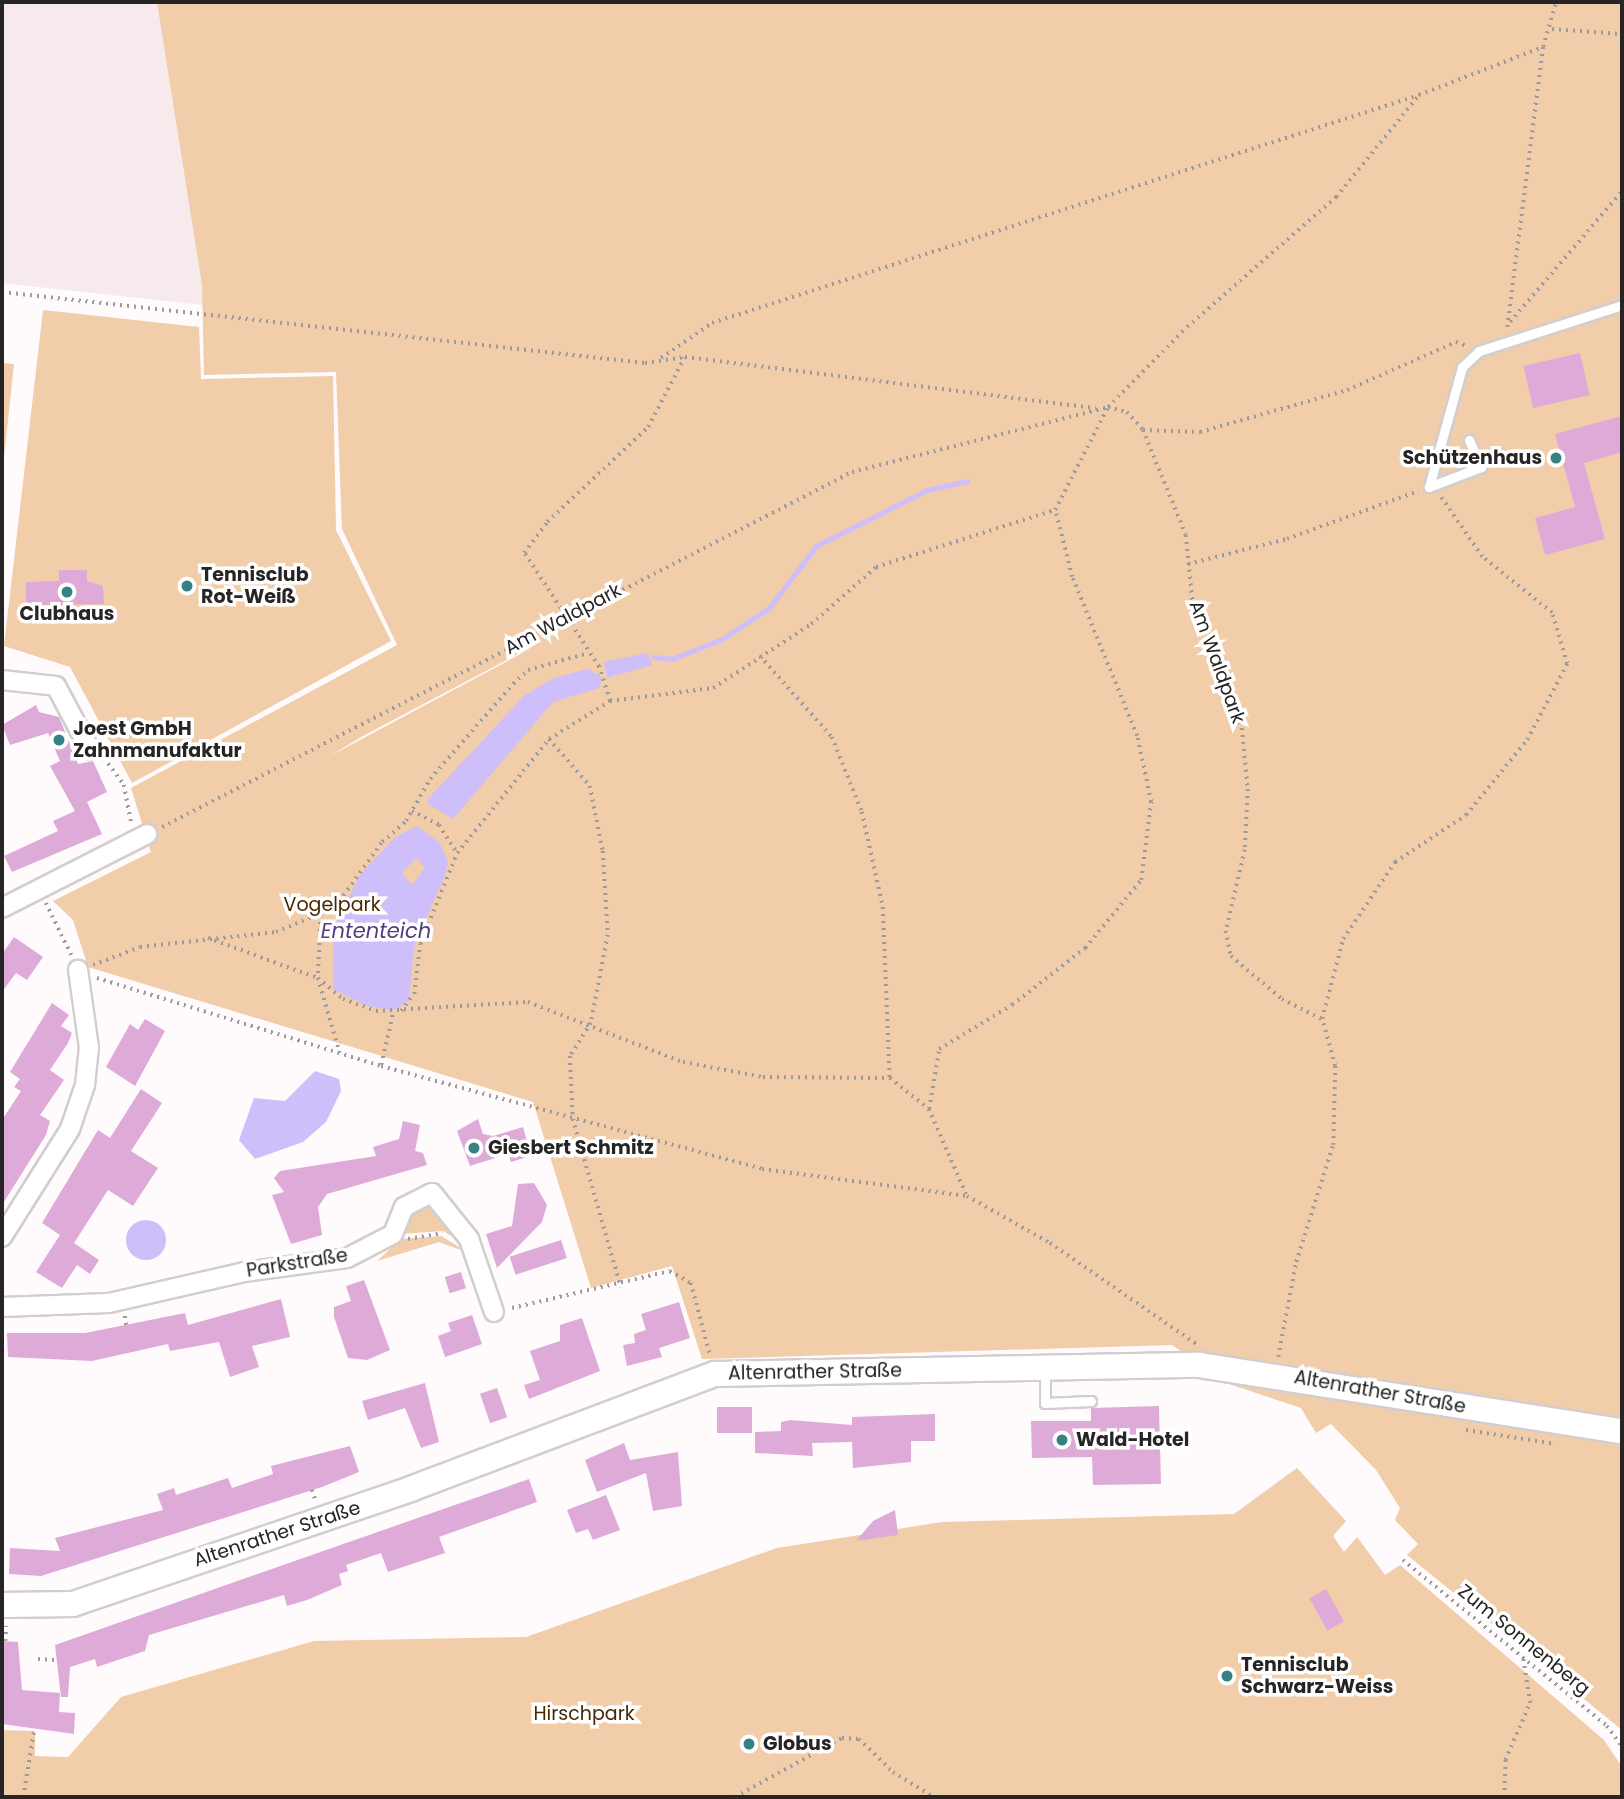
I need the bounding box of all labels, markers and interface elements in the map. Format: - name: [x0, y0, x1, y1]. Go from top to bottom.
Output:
- place label: Schützenhaus: [1402, 447, 1542, 469]
- marker: Schützenhaus: [1548, 450, 1564, 466]
- place label: Tennisclub Rot-Weiß: [201, 564, 309, 608]
- marker: Tennisclub Rot-Weiß: [179, 578, 195, 594]
- street label: Am Waldpark: [501, 579, 625, 659]
- marker: Clubhaus: [59, 584, 75, 600]
- street label: Am Waldpark: [1184, 598, 1250, 726]
- place label: Clubhaus: [20, 603, 114, 625]
- place label: Joest GmbH Zahnmanufaktur: [73, 718, 242, 762]
- marker: Joest GmbH Zahnmanufaktur: [51, 732, 67, 748]
- park label: Vogelpark: [284, 894, 380, 916]
- water label: Ententeich: [321, 918, 431, 944]
- place label: Giesbert Schmitz: [488, 1137, 654, 1159]
- marker: Giesbert Schmitz: [466, 1140, 482, 1156]
- street label: Parkstraße: [245, 1244, 349, 1282]
- street label: Altenrather Straße: [728, 1359, 902, 1385]
- street label: Altenrather Straße: [1292, 1366, 1468, 1418]
- place label: Wald-Hotel: [1076, 1429, 1189, 1451]
- marker: Wald-Hotel: [1054, 1432, 1070, 1448]
- street label: Altenrather Straße: [191, 1496, 363, 1572]
- street label: Zum Sonnenberg: [1453, 1580, 1595, 1700]
- place label: Tennisclub Schwarz-Weiss: [1241, 1654, 1393, 1698]
- marker: Tennisclub Schwarz-Weiss: [1219, 1668, 1235, 1684]
- park label: Hirschpark: [533, 1703, 635, 1725]
- place label: Globus: [763, 1733, 831, 1755]
- marker: Globus: [741, 1736, 757, 1752]

